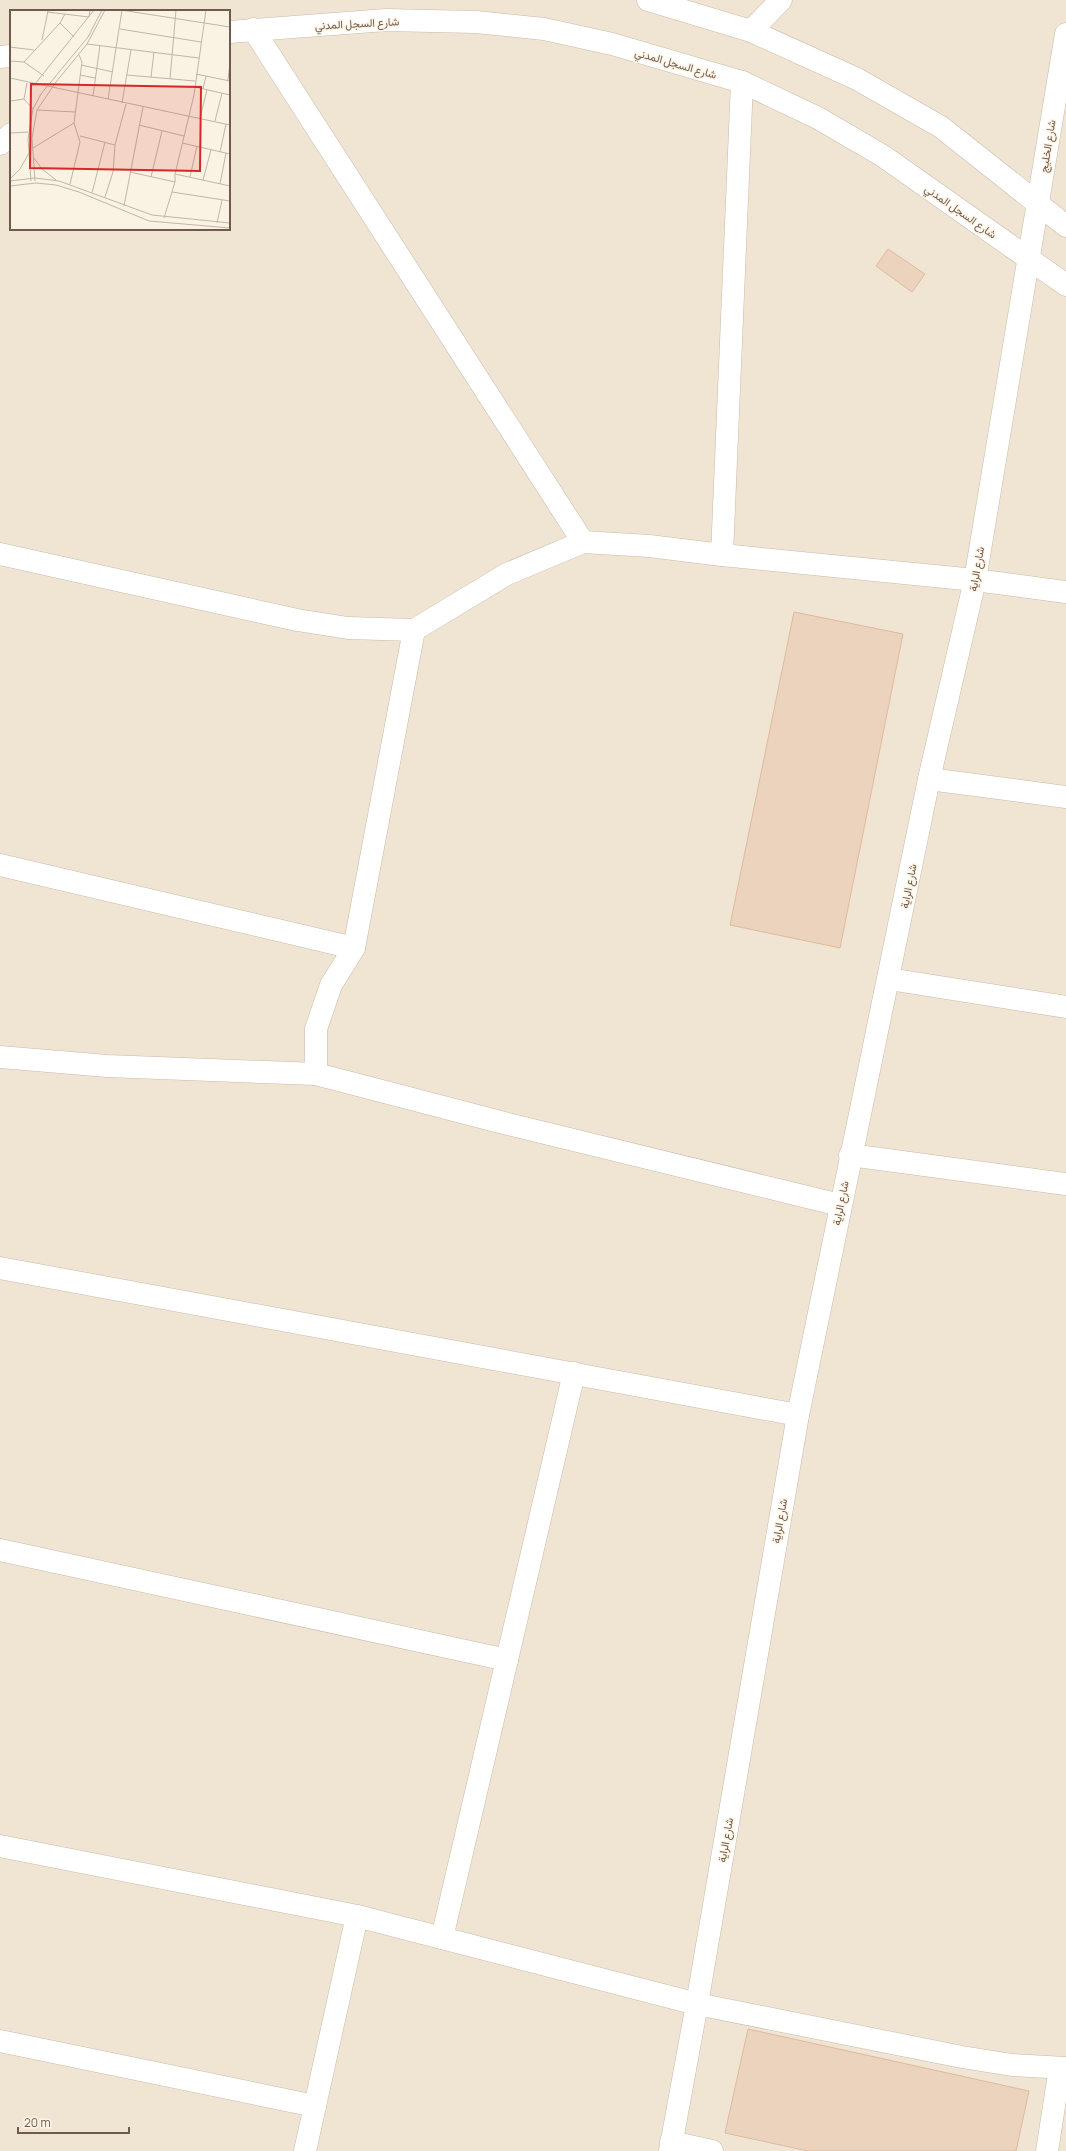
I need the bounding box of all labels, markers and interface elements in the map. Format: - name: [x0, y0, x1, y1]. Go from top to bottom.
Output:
- inset map: [10, 10, 230, 230]
- street label: شارع السجل المدني: [314, 13, 400, 36]
- street label: شارع السجل المدني: [632, 44, 719, 85]
- street label: شارع الخليج: [1035, 118, 1060, 174]
- street label: شارع السجل المدني: [920, 181, 1000, 244]
- street label: شارع الراية: [965, 545, 988, 593]
- street label: شارع الراية: [896, 862, 921, 910]
- street label: شارع الراية: [828, 1179, 853, 1227]
- street label: شارع الراية: [768, 1497, 791, 1545]
- street label: شارع الراية: [714, 1816, 737, 1864]
- scale bar: [18, 2109, 129, 2135]
- text: 20 m: [24, 2114, 51, 2131]

